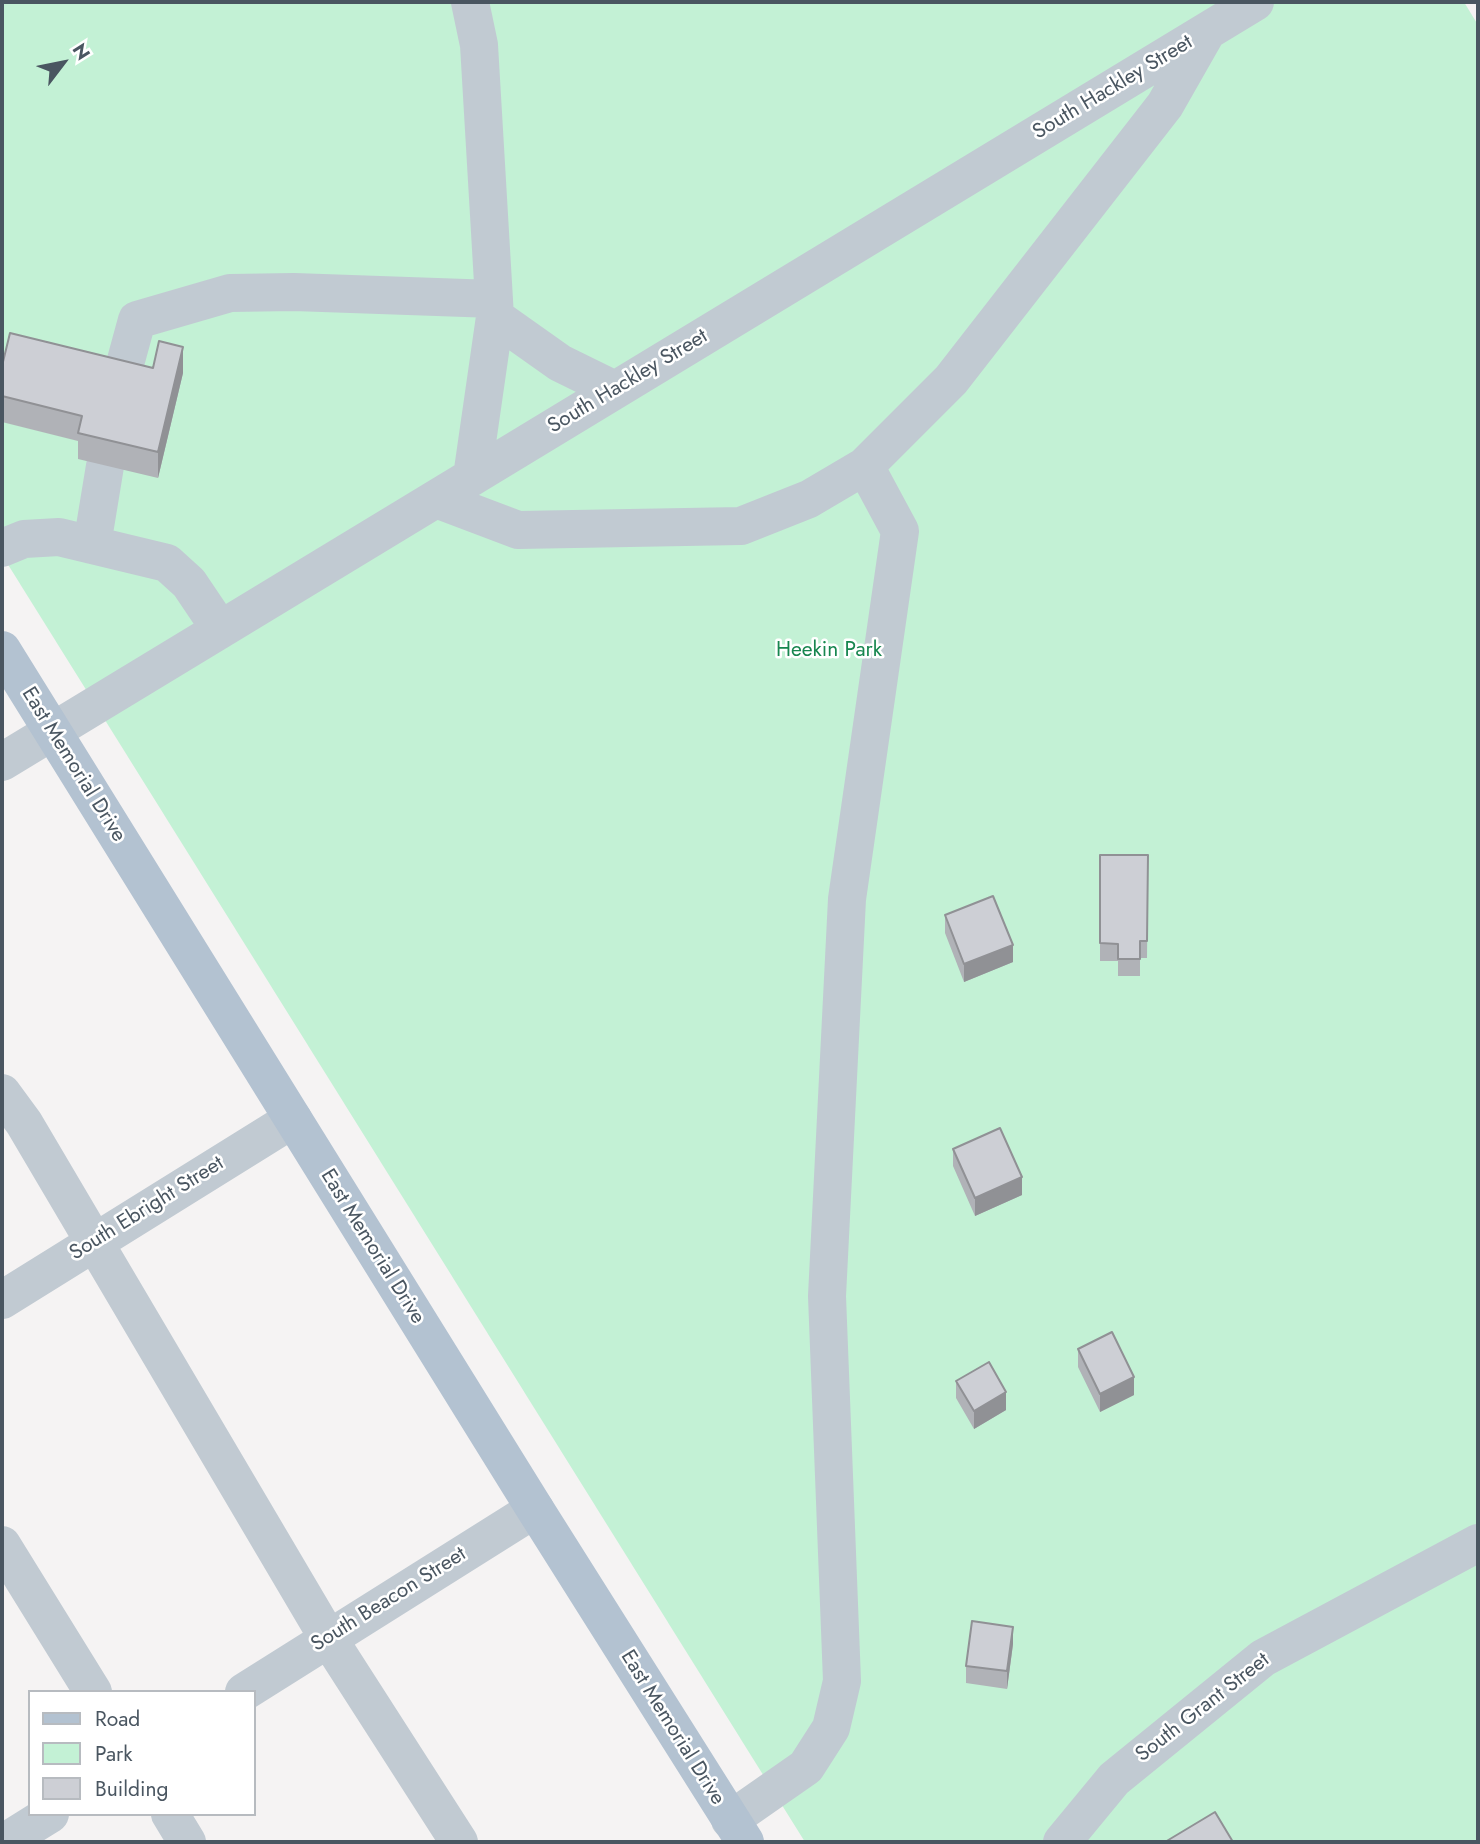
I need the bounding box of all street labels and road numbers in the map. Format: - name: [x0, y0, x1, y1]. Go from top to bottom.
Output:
- street label: South Hackley Street: [1029, 30, 1197, 146]
- street label: South Hackley Street: [544, 324, 712, 440]
- street label: East Memorial Drive: [15, 683, 131, 847]
- street label: South Ebright Street: [65, 1151, 229, 1267]
- street label: East Memorial Drive: [314, 1165, 430, 1329]
- street label: South Beacon Street: [307, 1542, 471, 1658]
- street label: East Memorial Drive: [614, 1646, 730, 1810]
- street label: South Grant Street: [1131, 1648, 1275, 1768]

